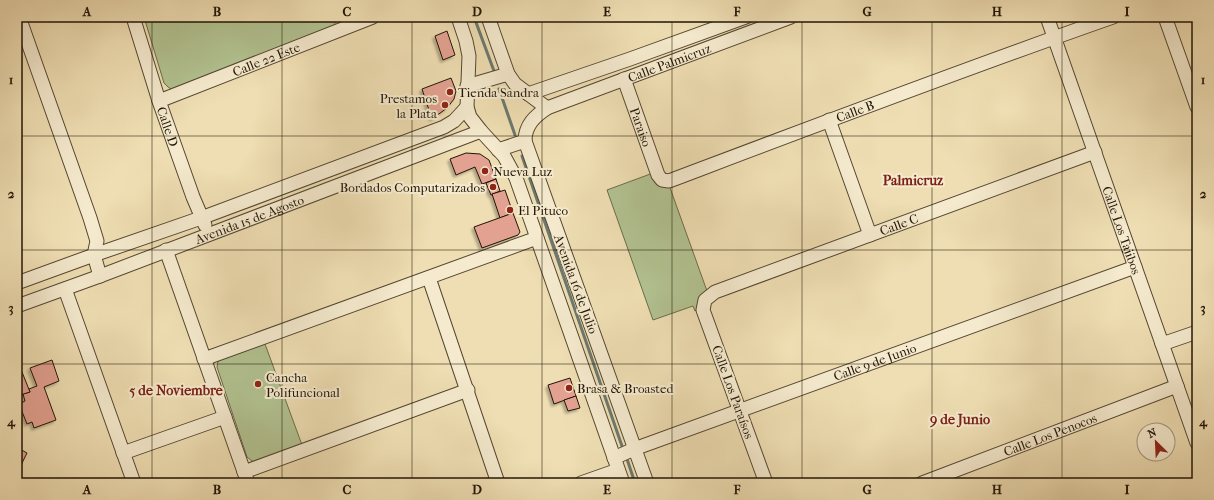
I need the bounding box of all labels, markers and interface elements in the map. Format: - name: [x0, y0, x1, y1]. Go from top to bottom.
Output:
- text: A: [82, 4, 92, 19]
- text: B: [213, 4, 222, 19]
- text: C: [343, 4, 352, 19]
- text: D: [472, 4, 482, 19]
- text: E: [603, 4, 611, 19]
- text: F: [733, 4, 741, 19]
- text: G: [862, 4, 872, 19]
- text: H: [992, 4, 1003, 19]
- text: I: [1124, 4, 1130, 19]
- street label: Calle 22 Este: [230, 39, 302, 79]
- street label: Calle Palmicruz: [626, 40, 713, 85]
- text: 1: [9, 72, 14, 87]
- text: 1: [1201, 72, 1206, 87]
- place label: Tienda Sandra: [458, 85, 540, 100]
- marker: Tienda Sandra: [445, 87, 455, 97]
- place label: Prestamos la Plata: [380, 91, 438, 121]
- street label: Calle B: [834, 97, 876, 125]
- marker: Prestamos la Plata: [440, 100, 450, 110]
- street label: Calle D: [154, 105, 182, 148]
- street label: Paraiso: [627, 105, 655, 149]
- place label: Nueva Luz: [493, 164, 553, 179]
- marker: Nueva Luz: [480, 166, 490, 176]
- district label: Palmicruz: [883, 172, 944, 189]
- place label: Bordados Computarizados: [340, 180, 485, 195]
- marker: Bordados Computarizados: [488, 182, 498, 192]
- street label: Calle Los Tajibos: [1100, 184, 1145, 276]
- text: 2: [8, 186, 15, 201]
- text: 2: [1200, 186, 1207, 201]
- street label: Avenida 15 de Agosto: [192, 192, 306, 247]
- place label: El Pituco: [518, 203, 569, 218]
- marker: El Pituco: [505, 205, 515, 215]
- street label: Calle C: [877, 210, 920, 238]
- street label: Avenida 16 de Julio: [551, 231, 601, 336]
- text: 3: [8, 300, 14, 316]
- text: 3: [1200, 300, 1206, 316]
- street label: Calle 9 de Junio: [831, 340, 919, 383]
- street label: Calle Los Paraísos: [709, 343, 757, 441]
- place label: Cancha Polifuncional: [266, 370, 340, 400]
- marker: Cancha Polifuncional: [253, 379, 263, 389]
- place label: Brasa & Broasted: [577, 381, 674, 396]
- district label: 5 de Noviembre: [129, 382, 223, 399]
- marker: Brasa & Broasted: [564, 383, 574, 393]
- street label: Calle Los Penocos: [1001, 410, 1099, 459]
- district label: 9 de Junio: [929, 411, 990, 428]
- text: 4: [6, 414, 16, 430]
- text: 4: [1198, 414, 1208, 430]
- north arrow: [1136, 422, 1176, 462]
- text: N: [1146, 425, 1159, 441]
- text: A: [82, 482, 92, 497]
- text: B: [213, 482, 222, 497]
- text: C: [343, 482, 352, 497]
- text: D: [472, 482, 482, 497]
- text: E: [603, 482, 611, 497]
- text: F: [733, 482, 741, 497]
- text: G: [862, 482, 872, 497]
- text: H: [992, 482, 1003, 497]
- text: I: [1124, 482, 1130, 497]

